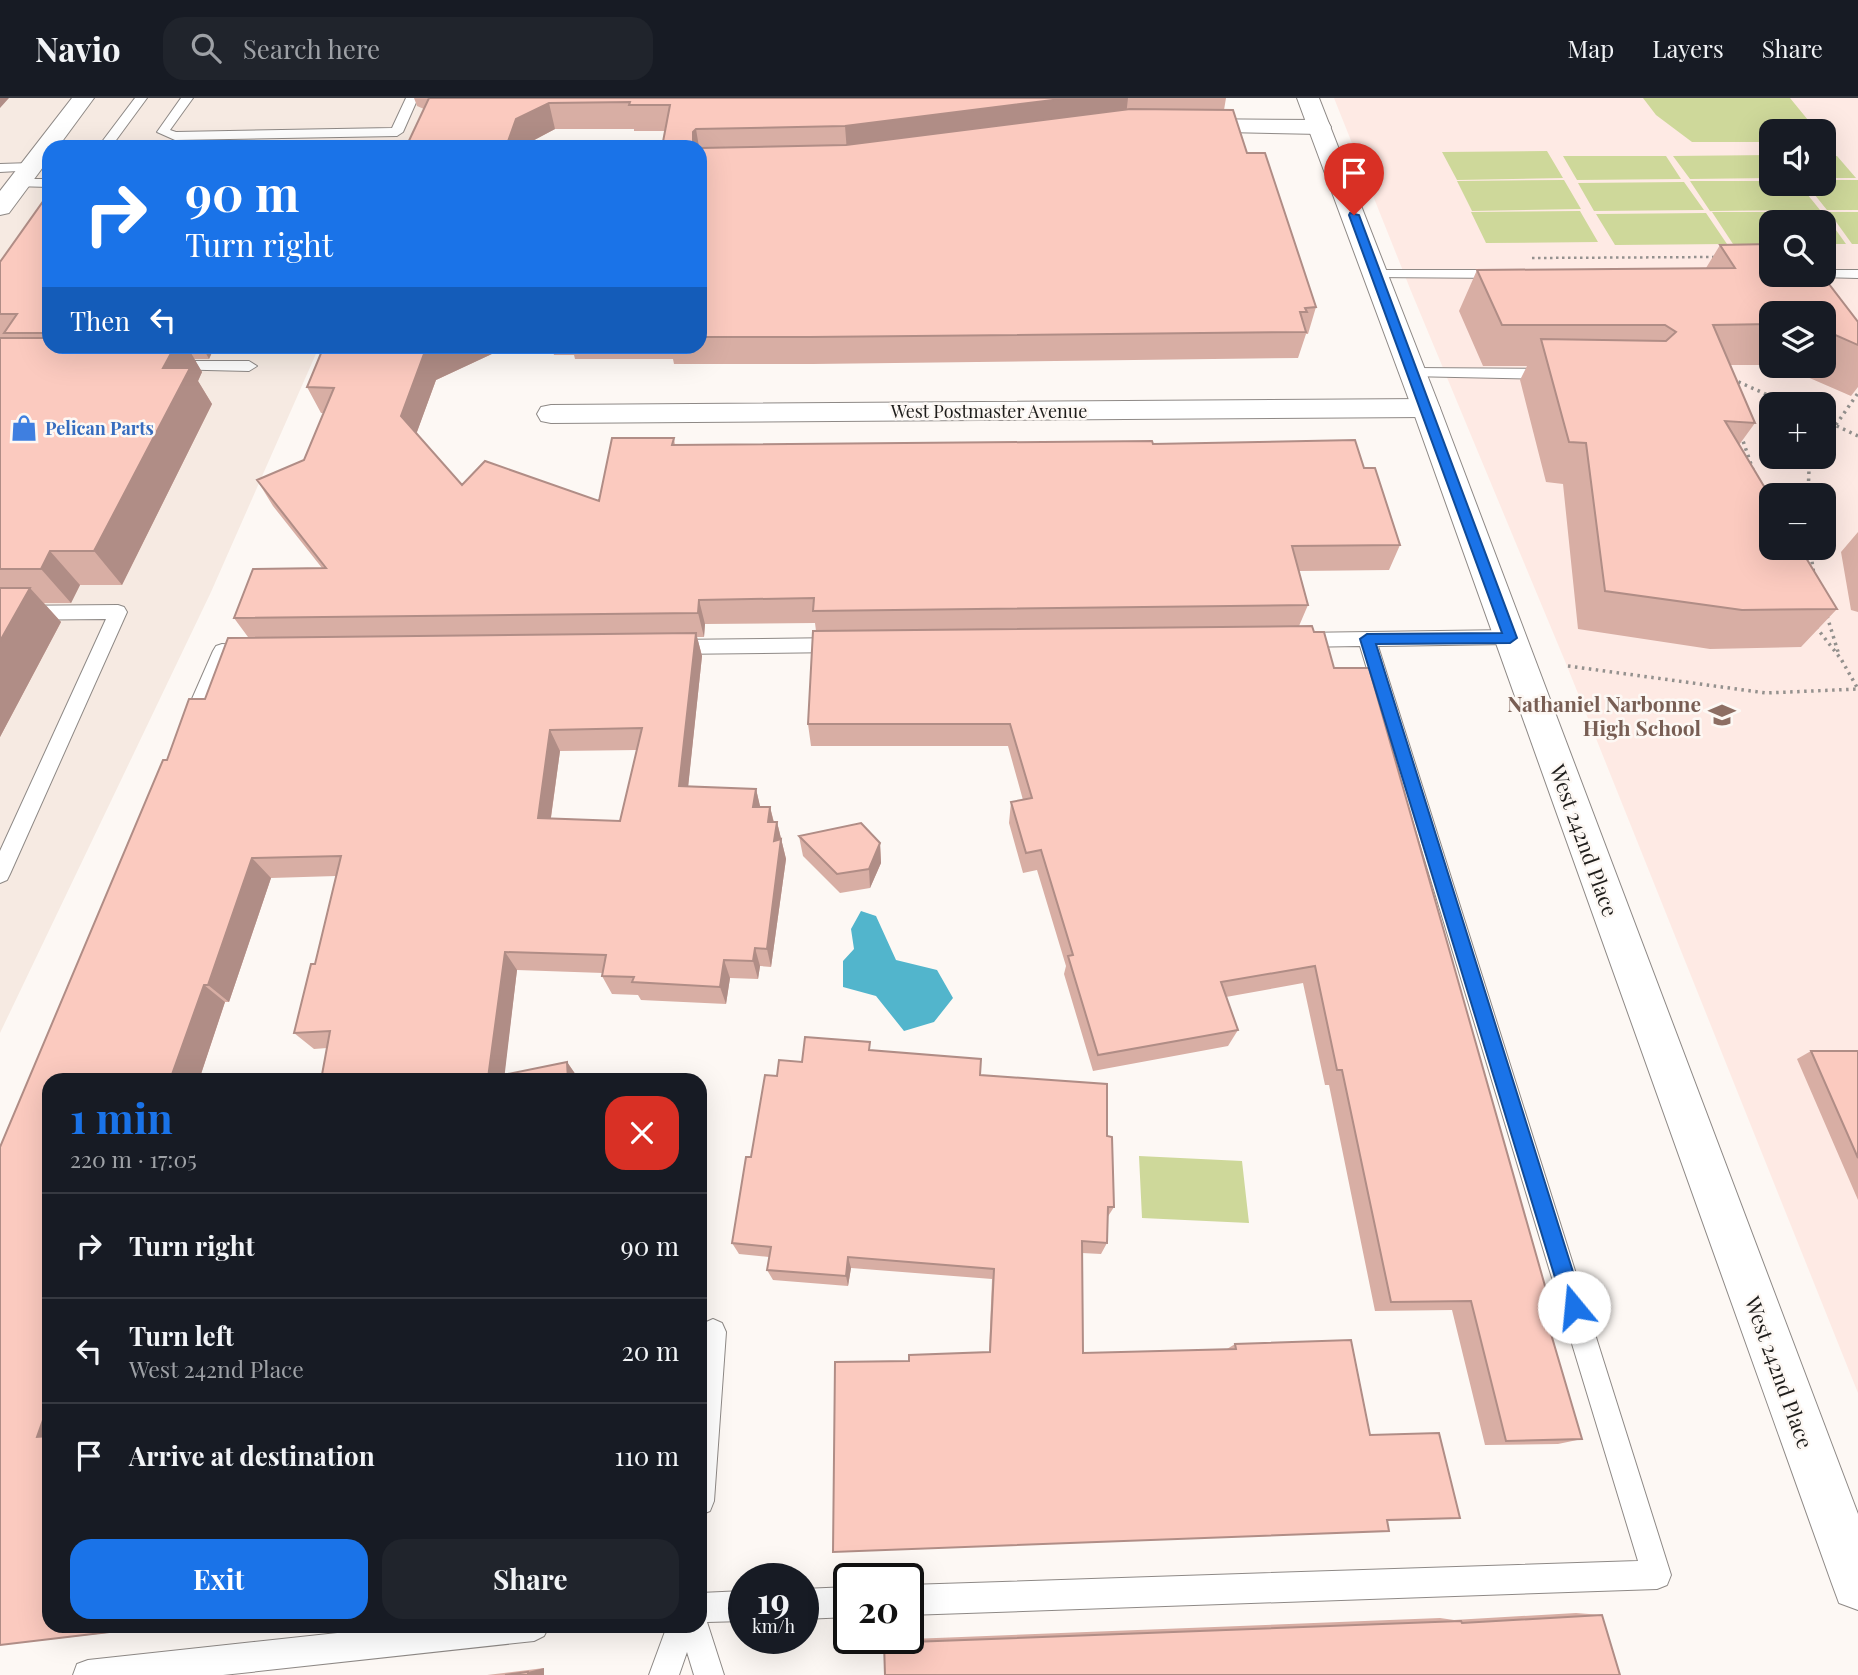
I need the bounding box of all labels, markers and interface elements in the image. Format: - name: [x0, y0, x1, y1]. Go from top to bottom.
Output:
- search box: [163, 17, 653, 80]
- text: Navio: [35, 26, 121, 70]
- icon: search: [187, 29, 225, 67]
- text: Search here: [243, 31, 380, 66]
- text: Map: [1568, 32, 1614, 64]
- text: Layers: [1652, 32, 1724, 64]
- text: Share: [1762, 32, 1823, 64]
- map controls: [1759, 119, 1836, 560]
- button: sound: [1759, 119, 1836, 196]
- pin: [1324, 143, 1384, 215]
- icon: arrive: [1335, 154, 1373, 192]
- text: 90 m: [185, 159, 299, 224]
- icon: right: [70, 168, 161, 259]
- button: search: [1759, 210, 1836, 287]
- text: Turn right: [185, 222, 333, 265]
- icon: left: [144, 301, 182, 339]
- button: layers: [1759, 301, 1836, 378]
- text: Then: [70, 303, 130, 338]
- button: +: [1759, 392, 1836, 469]
- street label: West Postmaster Avenue: [890, 399, 1087, 423]
- shop icon: Pelican Parts: [9, 413, 39, 443]
- place label: Pelican Parts: [45, 416, 154, 440]
- button: −: [1759, 483, 1836, 560]
- place label: Nathaniel Narbonne High School: [1507, 689, 1701, 741]
- school or university icon: Nathaniel Narbonne High School: [1707, 700, 1737, 730]
- street label: West 242nd Place: [1544, 759, 1625, 920]
- text: 1 min: [70, 1089, 173, 1145]
- button: close: [605, 1096, 679, 1170]
- text: 220 m · 17:05: [70, 1143, 197, 1174]
- icon: right: [70, 1227, 108, 1265]
- text: Turn right: [129, 1228, 255, 1263]
- text: 90 m: [621, 1228, 679, 1263]
- position arrow: [1537, 1270, 1611, 1344]
- street label: West 242nd Place: [1739, 1291, 1820, 1452]
- text: Turn left: [129, 1318, 234, 1353]
- icon: left: [70, 1332, 108, 1370]
- text: 20 m: [621, 1333, 679, 1368]
- text: West 242nd Place: [129, 1353, 304, 1384]
- icon: arrive: [70, 1437, 108, 1475]
- text: Arrive at destination: [129, 1438, 375, 1473]
- text: 110 m: [615, 1438, 679, 1473]
- button: Exit: [70, 1539, 368, 1619]
- button: Share: [382, 1539, 679, 1619]
- speed limit sign: 20: [833, 1563, 924, 1654]
- text: 19: [757, 1576, 790, 1623]
- text: km/h: [752, 1614, 795, 1638]

